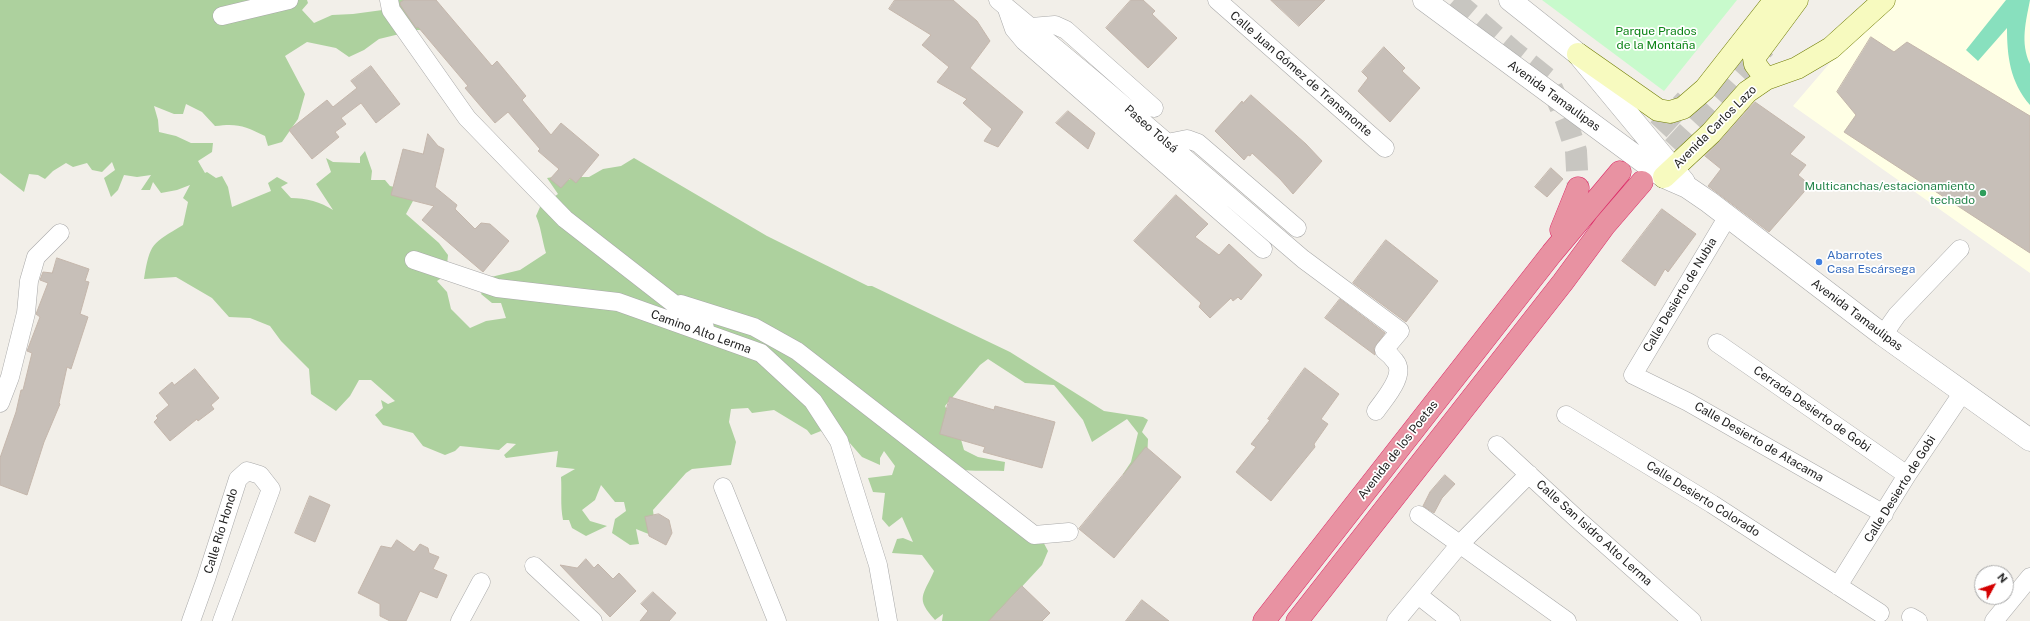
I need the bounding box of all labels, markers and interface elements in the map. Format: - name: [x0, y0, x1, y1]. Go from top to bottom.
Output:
- street label: Calle Juan Gómez de Transmonte: [1227, 8, 1375, 140]
- park label: Parque Prados de la Montaña: [1615, 24, 1697, 52]
- street label: Avenida Tamaulipas: [1505, 58, 1603, 134]
- street label: Avenida Carlos Lazo: [1670, 82, 1760, 172]
- street label: Paseo Tolsá: [1121, 102, 1181, 156]
- place label: Multicanchas/estacionamiento techado: [1805, 179, 1975, 207]
- marker: Multicanchas/estacionamiento techado: [1978, 188, 1988, 198]
- street label: Calle Desierto de Nubia: [1640, 235, 1720, 355]
- place label: Abarrotes Casa Escársega: [1827, 248, 1915, 276]
- marker: Abarrotes Casa Escársega: [1814, 257, 1824, 267]
- street label: Avenida Tamaulipas: [1809, 276, 1905, 354]
- street label: Camino Alto Lerma: [649, 307, 753, 357]
- street label: Cerrada Desierto de Gobi: [1751, 363, 1873, 455]
- street label: Avenida de los Poetas: [1355, 398, 1441, 502]
- street label: Calle Desierto de Atacama: [1692, 399, 1826, 485]
- street label: Calle Desierto de Gobi: [1861, 433, 1939, 545]
- street label: Calle Desierto Colorado: [1644, 458, 1762, 540]
- street label: Calle San Isidro Alto Lerma: [1533, 477, 1655, 589]
- street label: Calle Río Hondo: [201, 486, 241, 576]
- north arrow: [1974, 565, 2014, 605]
- text: N: [1995, 571, 2010, 585]

